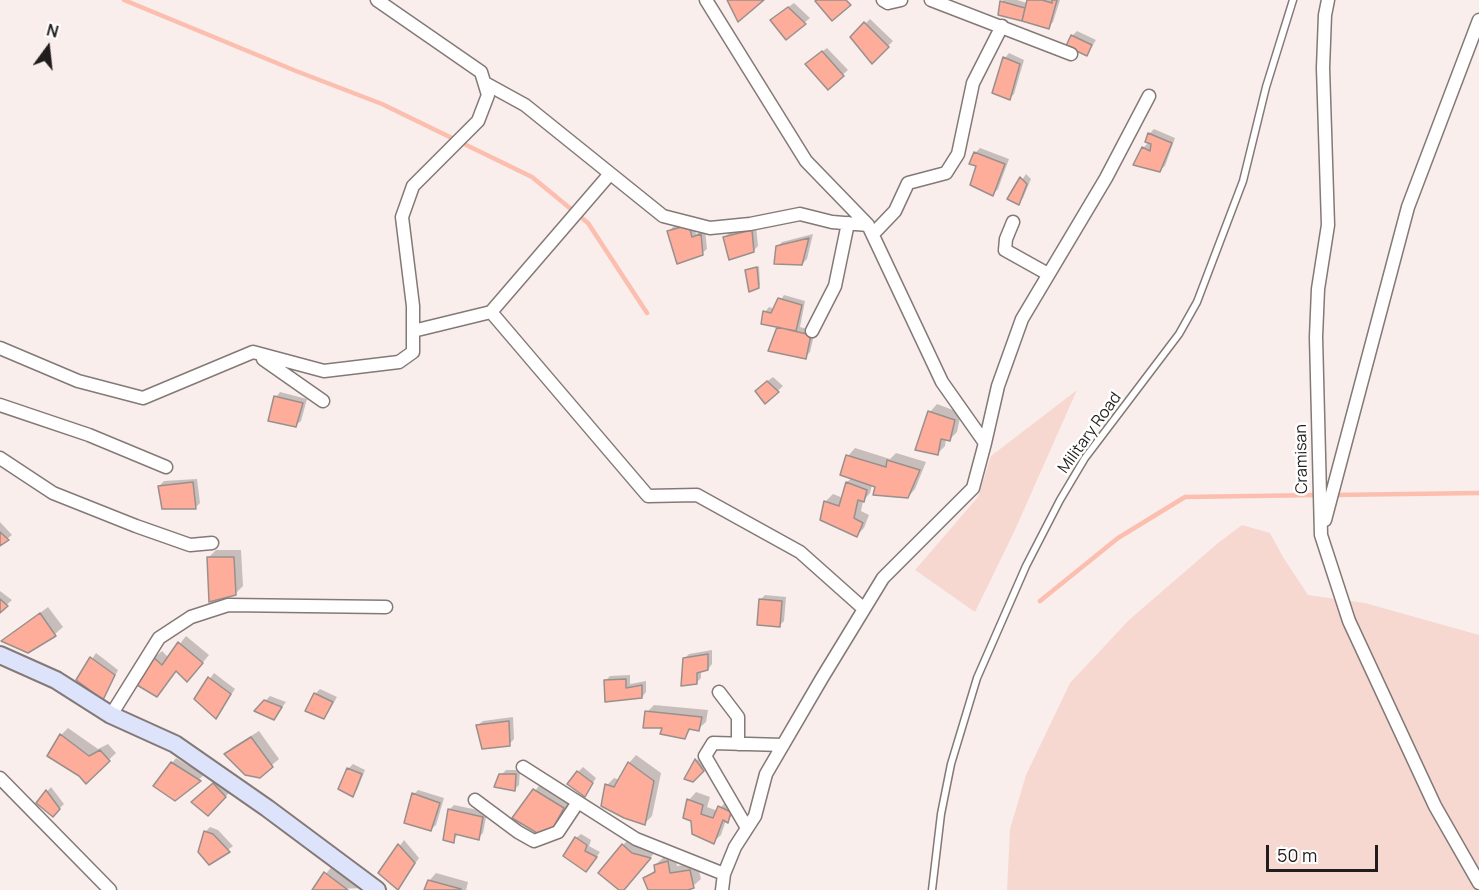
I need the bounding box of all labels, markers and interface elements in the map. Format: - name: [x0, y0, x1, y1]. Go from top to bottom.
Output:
- north arrow: [18, 18, 78, 78]
- text: N: [44, 18, 61, 43]
- street label: Military Road: [1054, 389, 1126, 477]
- street label: Cramisan: [1292, 424, 1312, 494]
- scale bar: [1269, 833, 1382, 871]
- text: 50 m: [1277, 843, 1317, 867]

